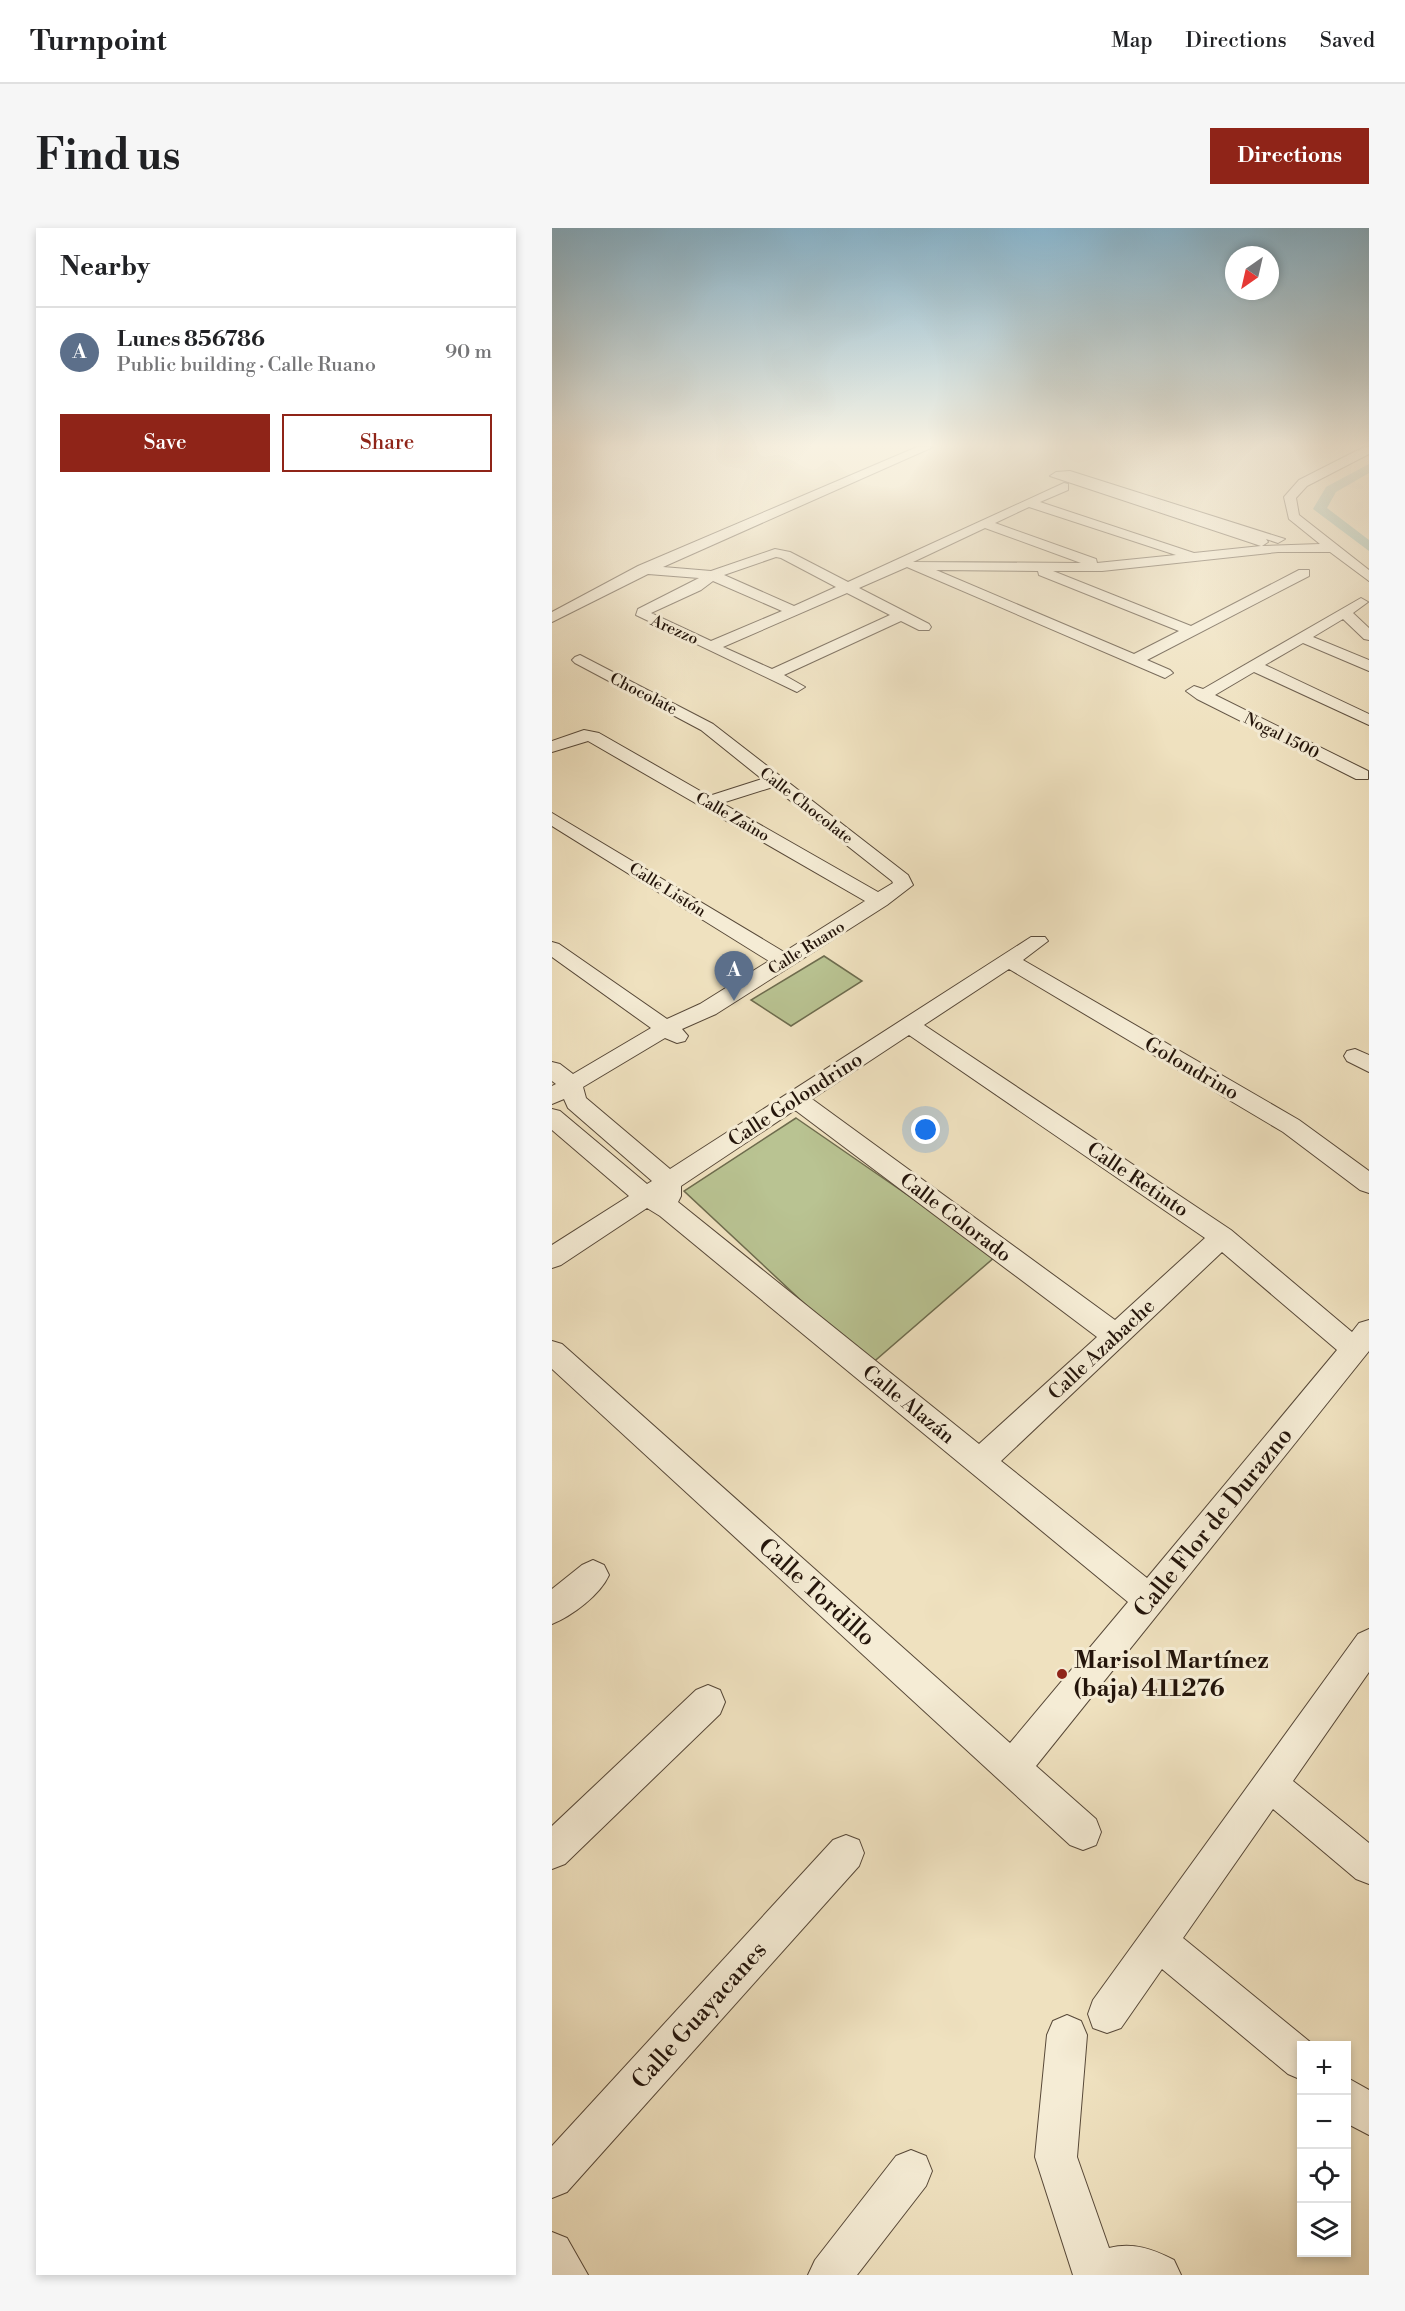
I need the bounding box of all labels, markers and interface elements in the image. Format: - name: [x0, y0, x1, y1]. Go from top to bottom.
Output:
- text: Turnpoint: [30, 24, 166, 59]
- text: Map: [1111, 28, 1153, 54]
- text: Directions: [1186, 28, 1287, 54]
- text: Saved: [1320, 28, 1375, 54]
- button: Directions: [1210, 128, 1369, 184]
- text: Find us: [36, 130, 180, 183]
- north arrow: [1225, 246, 1279, 300]
- text: Nearby: [60, 251, 150, 283]
- text: Lunes 856786: [117, 326, 265, 353]
- text: A: [72, 340, 87, 365]
- text: 90 m: [445, 340, 492, 365]
- text: Public building · Calle Ruano: [117, 353, 376, 378]
- button: Save: [60, 414, 270, 472]
- button: Share: [282, 414, 492, 472]
- street label: Arezzo: [647, 610, 702, 649]
- street label: Chocolate: [606, 668, 681, 719]
- street label: Nogal 1500: [1240, 708, 1323, 763]
- street label: Calle Chocolate: [756, 763, 857, 848]
- street label: Calle Zaino: [692, 788, 773, 846]
- street label: Calle Listón: [625, 858, 710, 922]
- street label: Calle Ruano: [764, 916, 849, 979]
- pin: A: [714, 952, 753, 1001]
- street label: Golondrino: [1139, 1032, 1243, 1106]
- street label: Calle Golondrino: [724, 1048, 868, 1153]
- your location: [911, 1115, 940, 1144]
- street label: Calle Retinto: [1082, 1137, 1193, 1223]
- street label: Calle Colorado: [894, 1168, 1016, 1268]
- street label: Calle Azabache: [1043, 1294, 1161, 1406]
- street label: Calle Alazán: [857, 1360, 959, 1450]
- street label: Calle Flor de Durazno: [1128, 1421, 1300, 1624]
- street label: Calle Tordillo: [751, 1532, 881, 1653]
- place label: Marisol Martínez (baja) 411276: [1074, 1646, 1269, 1704]
- marker: Marisol Martínez (baja) 411276: [1055, 1667, 1069, 1681]
- street label: Calle Guayacanes: [626, 1936, 774, 2096]
- map controls: [1297, 2041, 1351, 2257]
- button: +: [1297, 2041, 1351, 2095]
- button: −: [1297, 2095, 1351, 2149]
- button: locate: [1297, 2149, 1351, 2203]
- button: layers: [1297, 2203, 1351, 2257]

